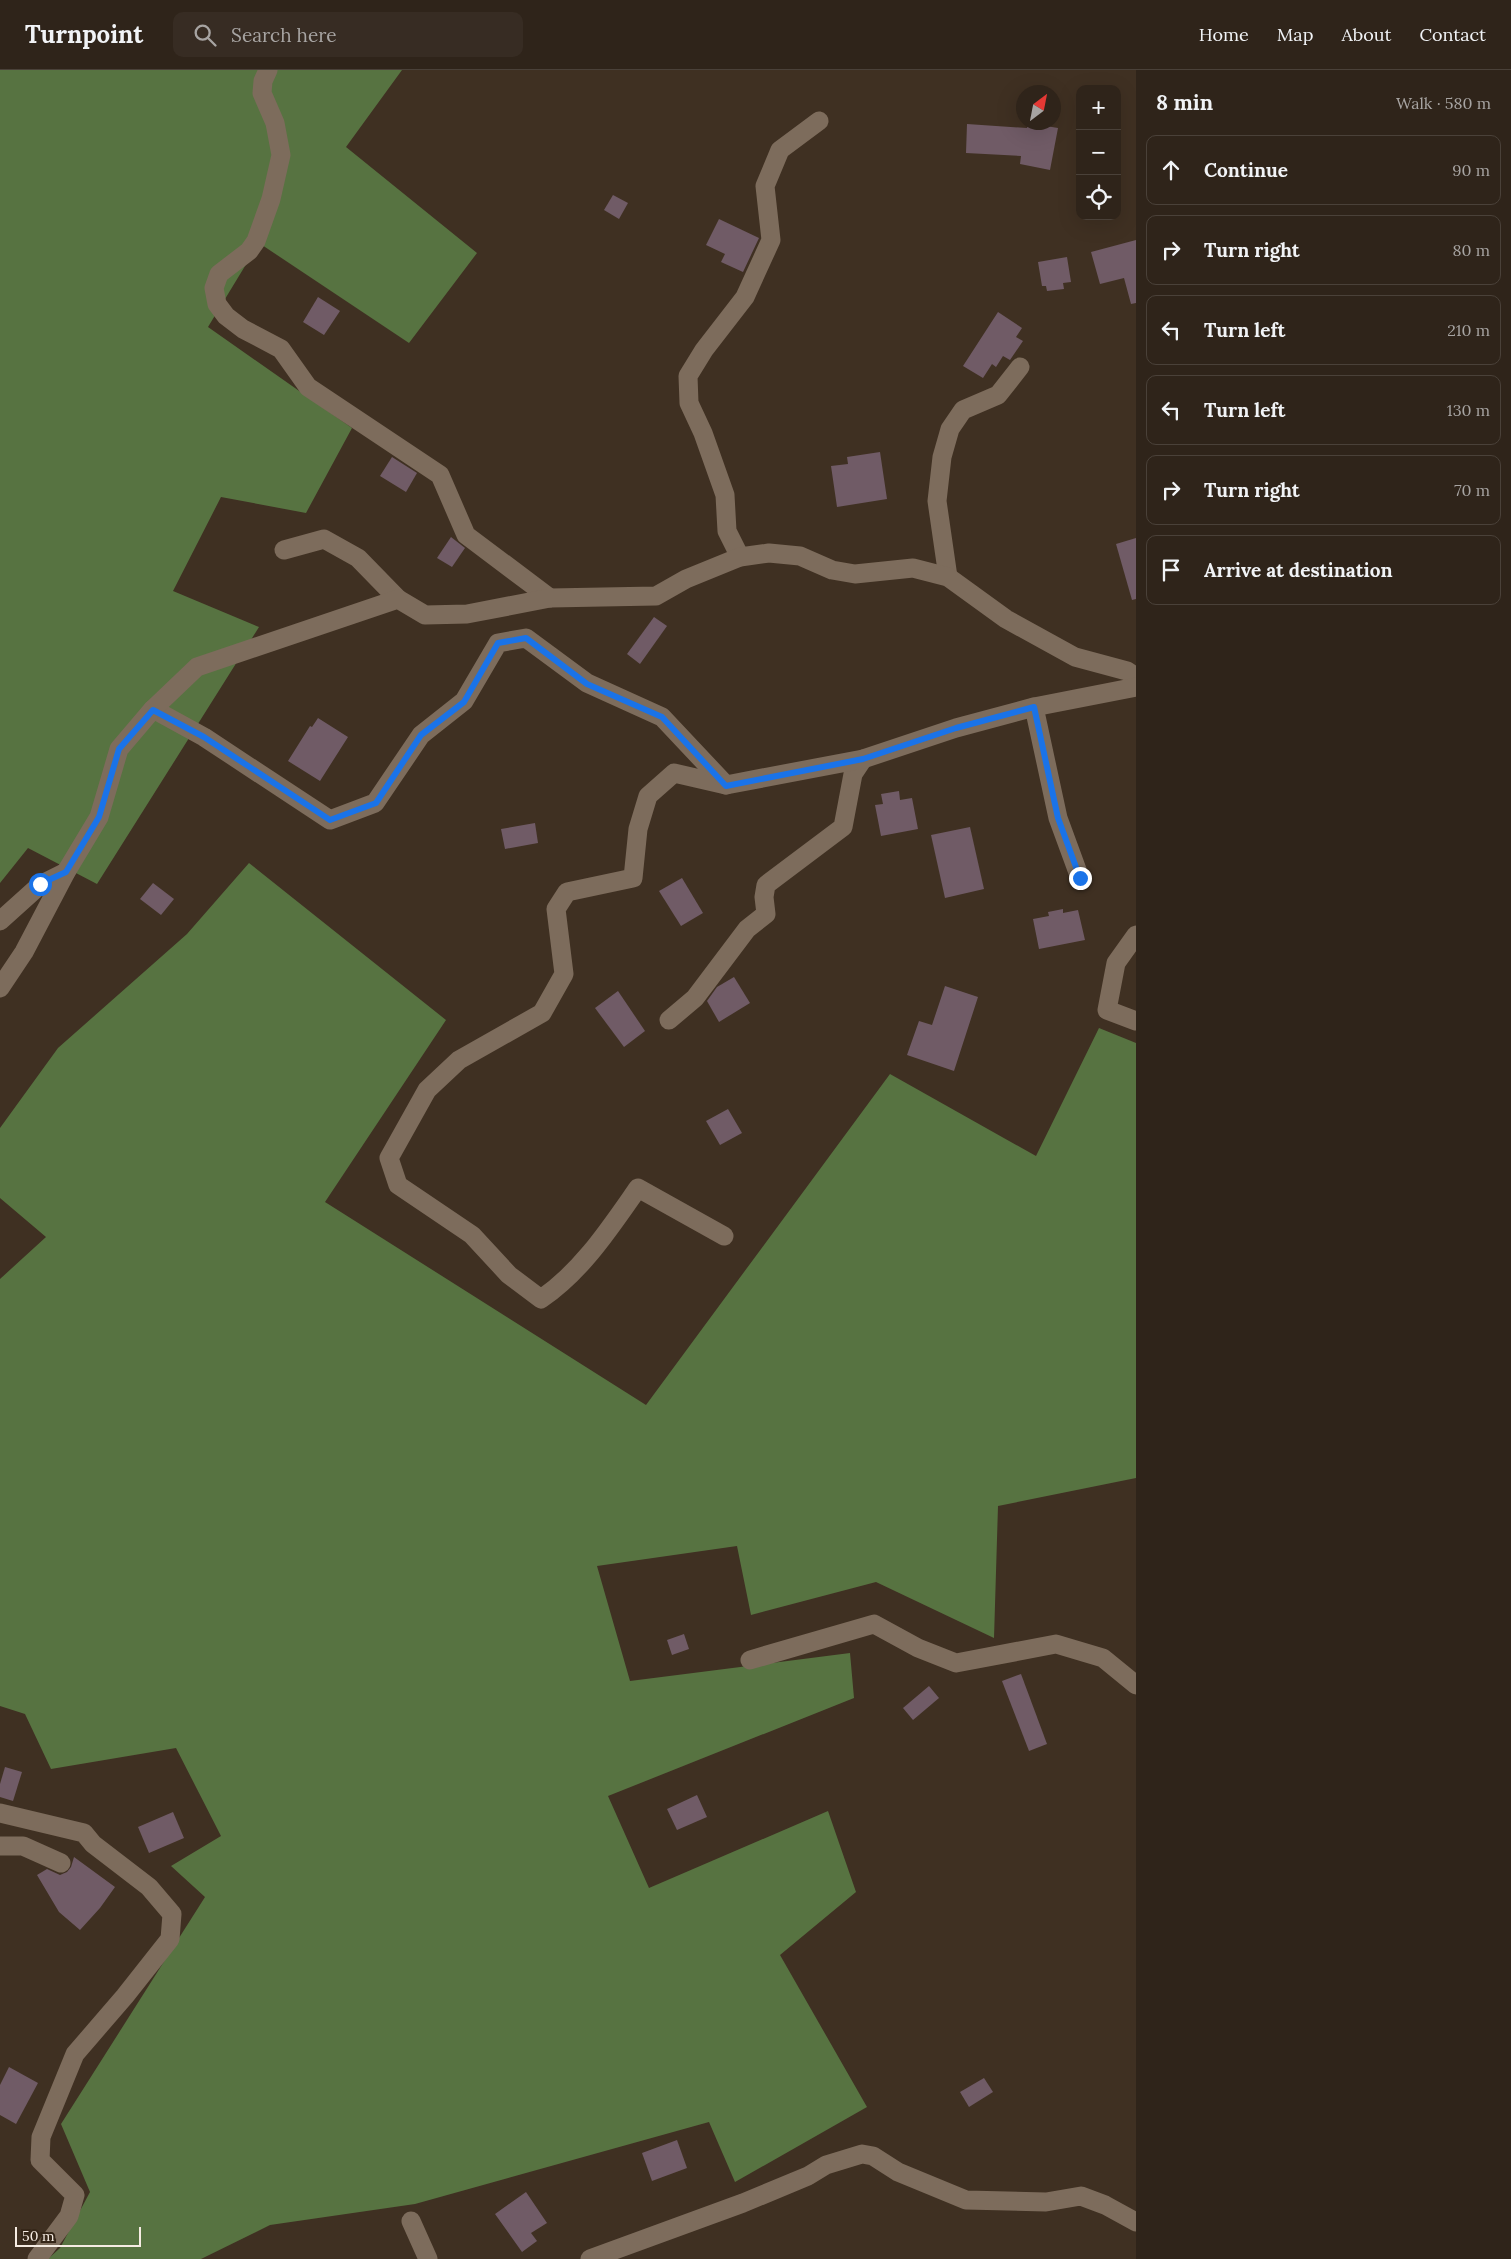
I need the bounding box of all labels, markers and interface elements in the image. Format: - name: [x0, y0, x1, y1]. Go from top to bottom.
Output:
- search box: [173, 12, 523, 57]
- text: Turnpoint: [25, 19, 143, 50]
- icon: search: [191, 21, 219, 49]
- text: Search here: [231, 23, 337, 47]
- text: Home: [1199, 23, 1249, 46]
- text: Map: [1277, 23, 1313, 46]
- text: About: [1341, 23, 1391, 46]
- text: Contact: [1419, 23, 1486, 46]
- north arrow: [1016, 85, 1061, 130]
- map controls: [1076, 85, 1121, 220]
- button: +: [1076, 85, 1121, 130]
- text: 8 min: [1156, 89, 1213, 116]
- text: Walk · 580 m: [1396, 93, 1491, 113]
- button: −: [1076, 130, 1121, 175]
- icon: ahead: [1157, 156, 1185, 184]
- text: Continue: [1204, 158, 1288, 182]
- text: 90 m: [1452, 160, 1490, 180]
- button: locate: [1076, 175, 1121, 220]
- icon: right: [1157, 236, 1185, 264]
- text: Turn right: [1204, 238, 1300, 262]
- text: 80 m: [1453, 240, 1490, 260]
- icon: left: [1157, 316, 1185, 344]
- text: Turn left: [1204, 318, 1285, 342]
- text: 210 m: [1447, 320, 1490, 340]
- icon: left: [1157, 396, 1185, 424]
- text: Turn left: [1204, 398, 1285, 422]
- text: 130 m: [1447, 400, 1490, 420]
- icon: right: [1157, 476, 1185, 504]
- text: Turn right: [1204, 478, 1300, 502]
- text: 70 m: [1454, 480, 1490, 500]
- icon: arrive: [1157, 556, 1185, 584]
- text: Arrive at destination: [1204, 558, 1393, 582]
- route end: [1069, 867, 1092, 890]
- route start: [29, 873, 52, 896]
- scale bar: [15, 2224, 141, 2247]
- text: 50 m: [22, 2227, 55, 2245]

